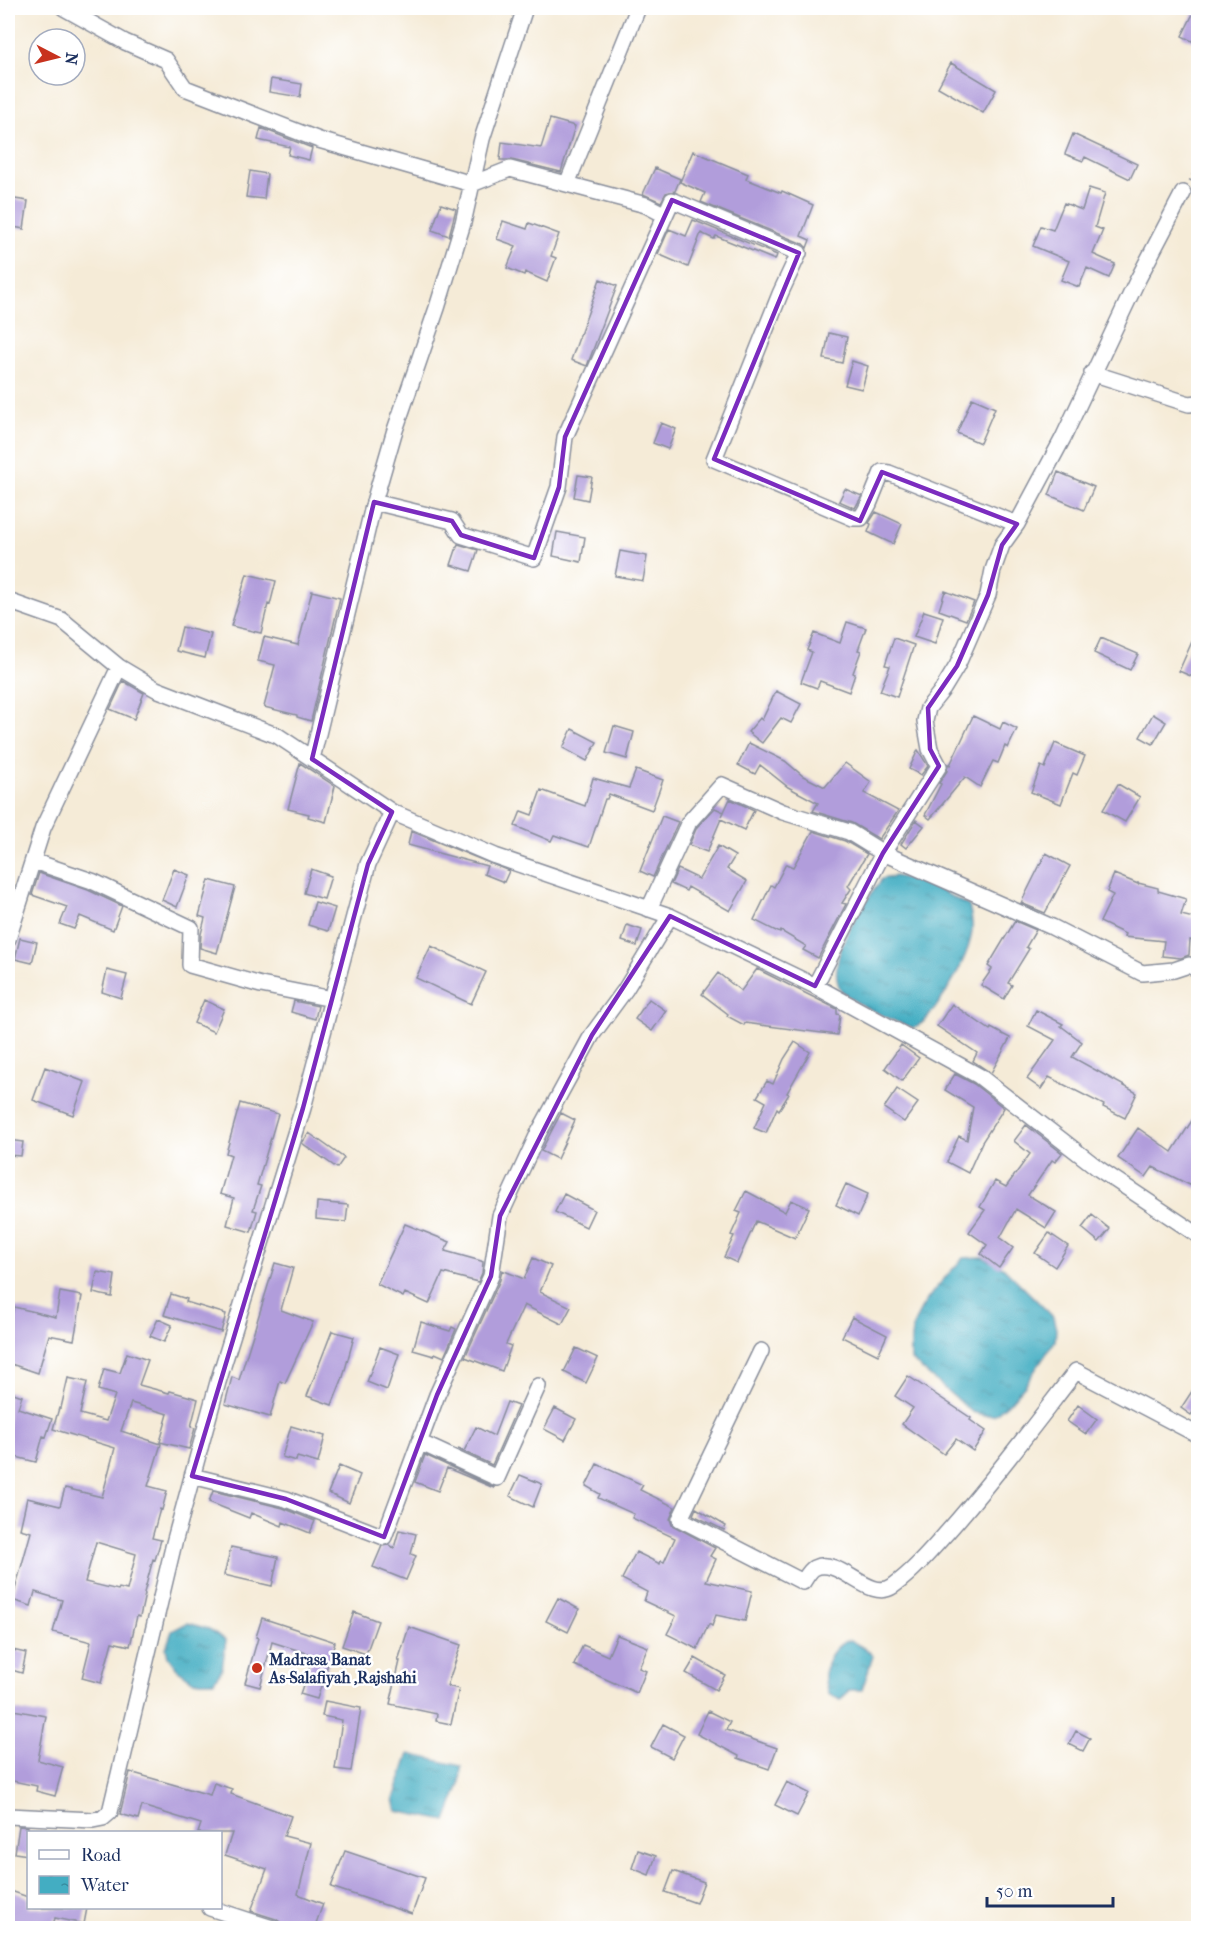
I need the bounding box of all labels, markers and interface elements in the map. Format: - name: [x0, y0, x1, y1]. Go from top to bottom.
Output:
- north arrow: [27, 27, 87, 87]
- text: N: [61, 52, 82, 67]
- place label: Madrasa Banat As-Salafiyah ,Rajshahi: [268, 1650, 417, 1688]
- marker: Madrasa Banat As-Salafiyah ,Rajshahi: [250, 1661, 264, 1675]
- legend: [27, 1831, 222, 1909]
- text: Road: [81, 1845, 121, 1866]
- scale bar: [987, 1870, 1113, 1908]
- text: Water: [80, 1875, 129, 1896]
- text: 50 m: [996, 1881, 1033, 1902]

